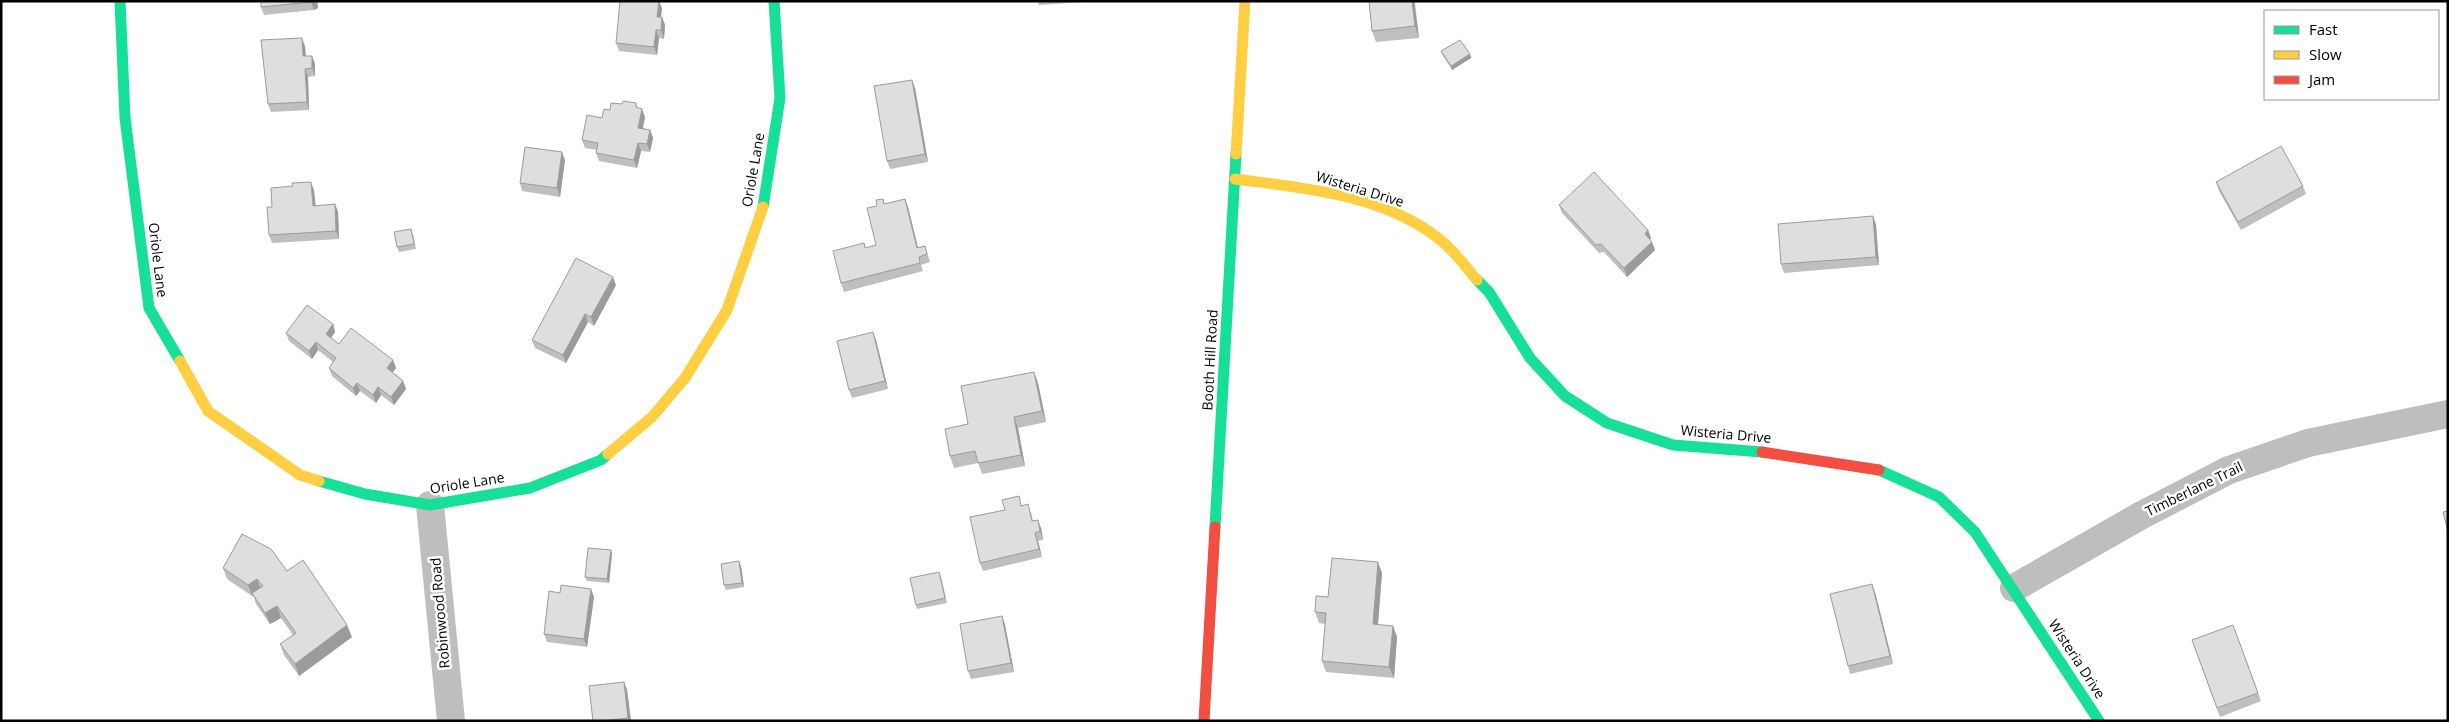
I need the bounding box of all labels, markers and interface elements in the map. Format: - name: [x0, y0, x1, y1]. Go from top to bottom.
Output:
- legend: [2264, 10, 2439, 100]
- text: Fast: [2309, 19, 2338, 39]
- text: Slow: [2309, 44, 2342, 64]
- text: Jam: [2307, 69, 2335, 89]
- street label: Oriole Lane: [737, 131, 768, 209]
- street label: Wisteria Drive: [1314, 166, 1407, 211]
- street label: Oriole Lane: [144, 221, 173, 299]
- street label: Booth Hill Road: [1197, 309, 1222, 411]
- street label: Wisteria Drive: [1680, 420, 1772, 447]
- street label: Timberlane Trail: [2142, 457, 2246, 520]
- street label: Oriole Lane: [428, 467, 506, 498]
- street label: Robinwood Road: [425, 557, 454, 669]
- street label: Wisteria Drive: [2045, 615, 2110, 702]

